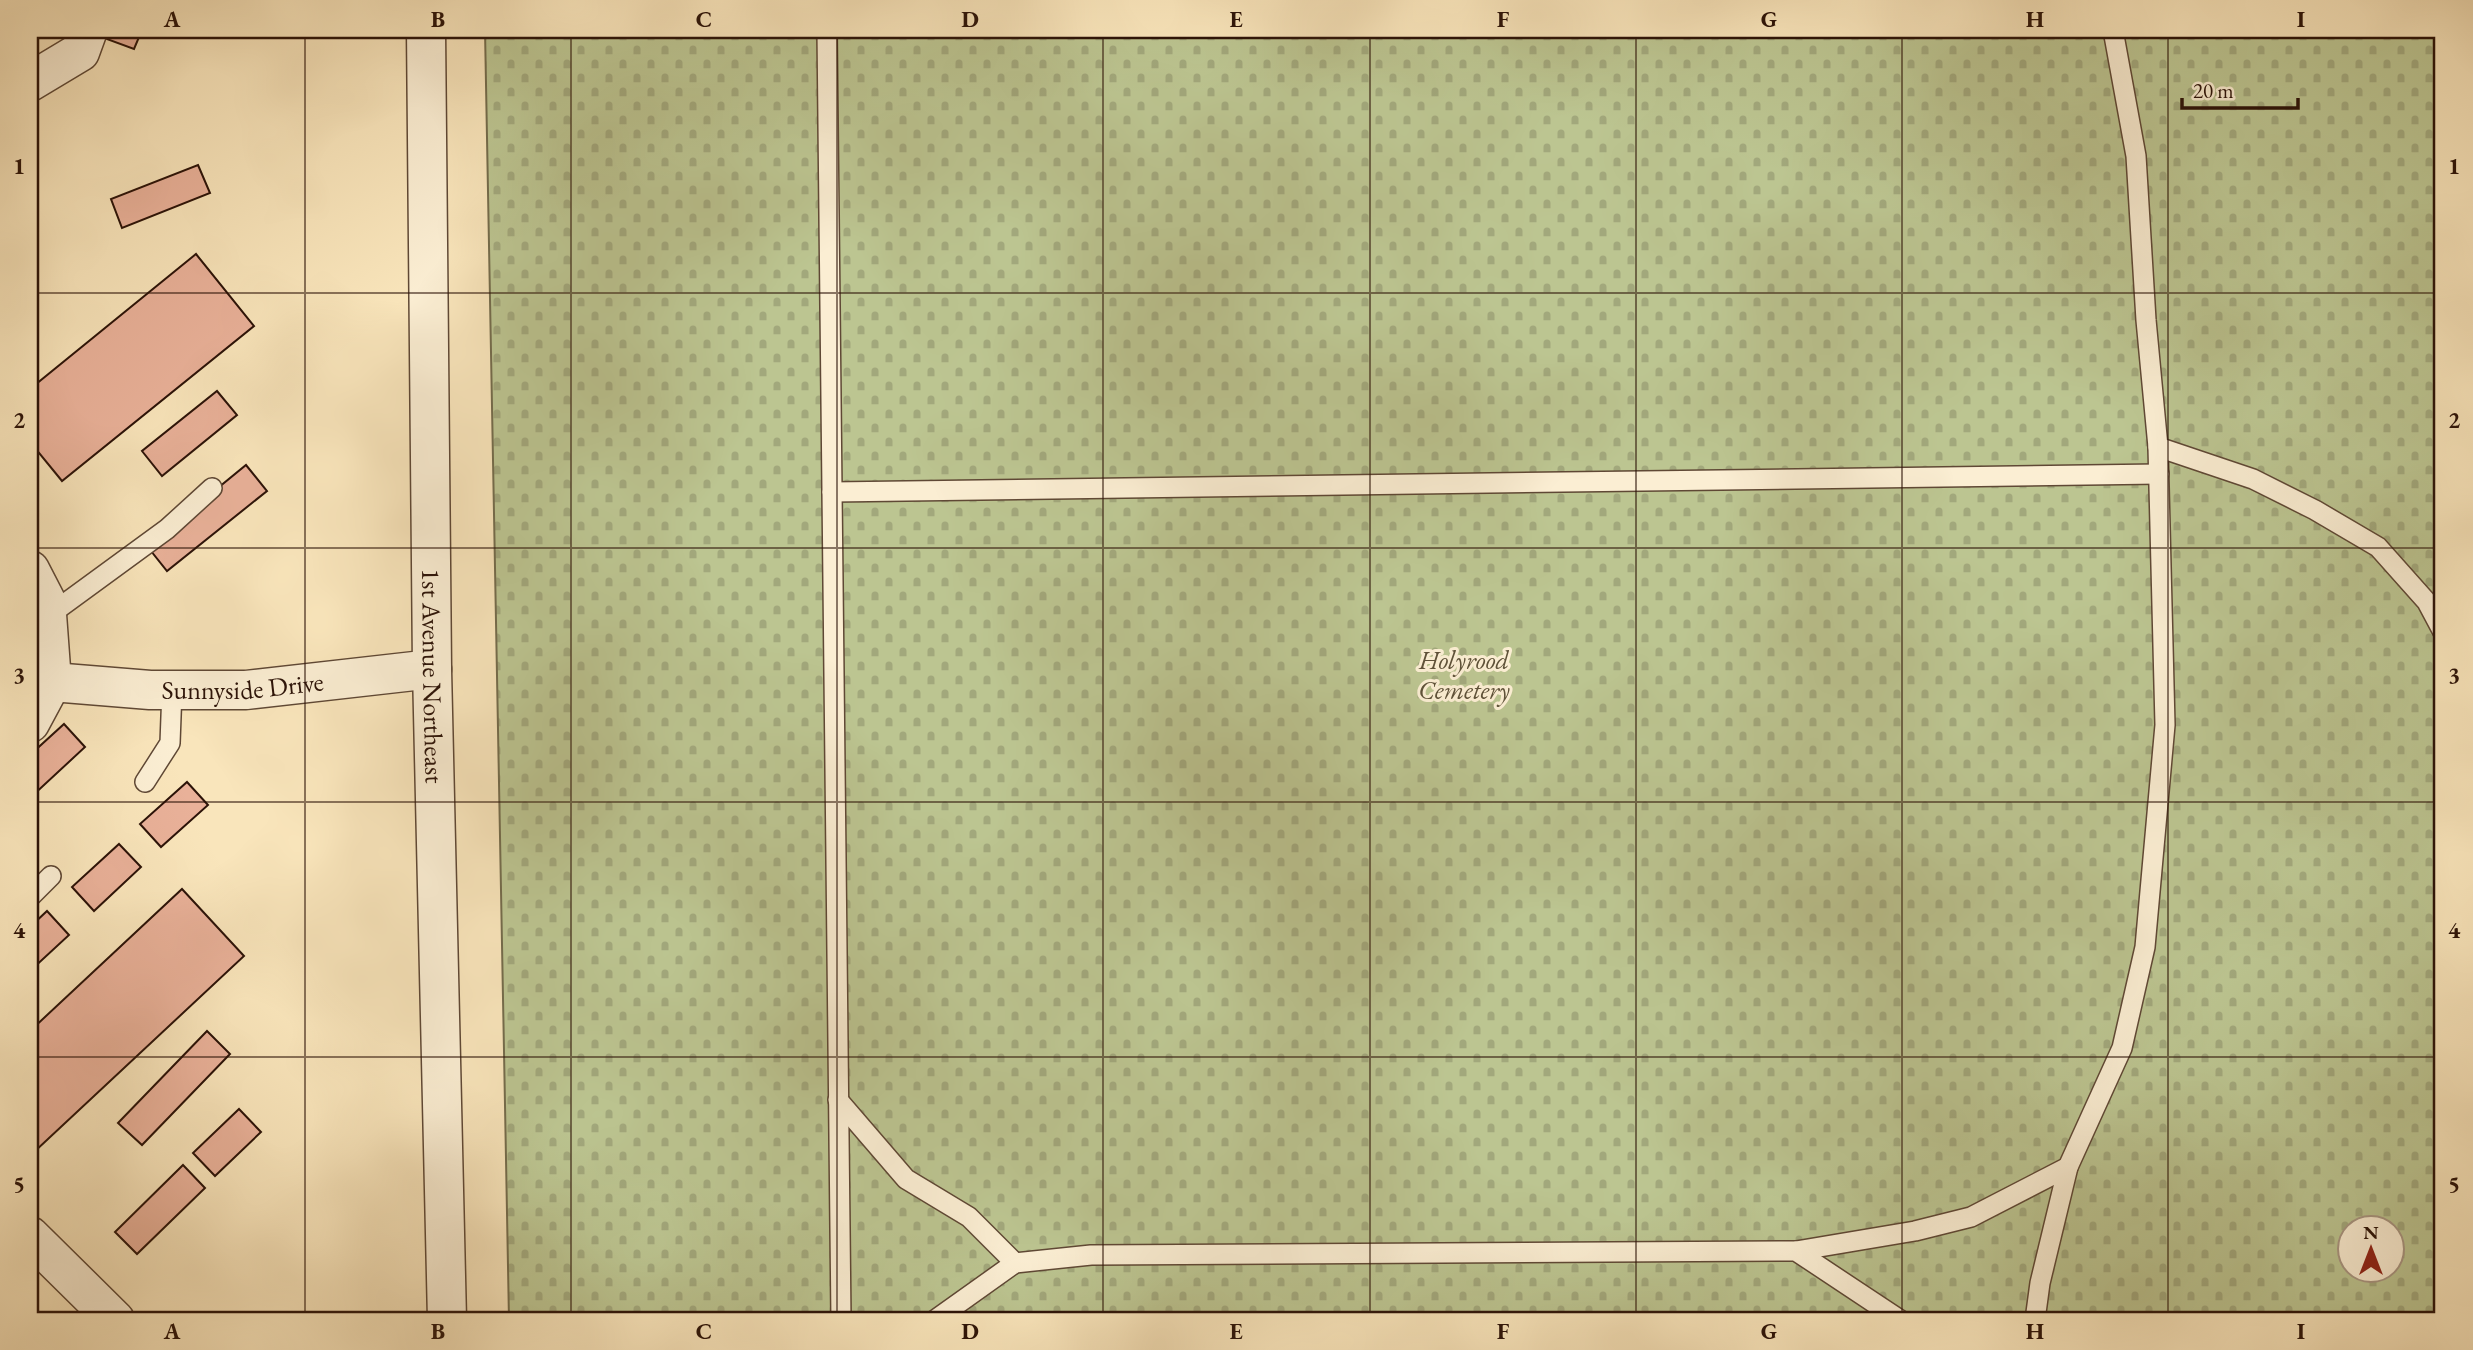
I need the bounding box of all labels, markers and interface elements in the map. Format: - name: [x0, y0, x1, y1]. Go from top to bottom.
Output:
- text: A: [163, 4, 181, 34]
- text: B: [431, 4, 445, 34]
- text: C: [696, 4, 712, 34]
- text: D: [961, 4, 979, 34]
- text: E: [1229, 4, 1243, 34]
- text: F: [1497, 4, 1510, 34]
- text: G: [1761, 4, 1777, 34]
- text: H: [2026, 4, 2044, 34]
- text: I: [2297, 4, 2305, 34]
- scale bar: [2182, 66, 2298, 110]
- text: 20 m: [2193, 77, 2234, 104]
- text: 1: [13, 151, 25, 181]
- text: 1: [2448, 151, 2460, 181]
- text: 2: [13, 405, 25, 435]
- text: 2: [2448, 405, 2460, 435]
- street label: 1st Avenue Northeast: [414, 568, 452, 784]
- park label: Holyrood Cemetery: [1418, 643, 1510, 707]
- text: 3: [13, 660, 25, 690]
- text: 3: [2448, 660, 2460, 690]
- street label: Sunnyside Drive: [161, 664, 325, 708]
- text: 4: [13, 915, 26, 945]
- text: 4: [2448, 915, 2461, 945]
- text: 5: [13, 1169, 25, 1199]
- text: 5: [2448, 1169, 2460, 1199]
- north arrow: [2336, 1214, 2406, 1284]
- text: N: [2363, 1220, 2379, 1245]
- text: A: [163, 1316, 181, 1346]
- text: B: [431, 1316, 445, 1346]
- text: C: [696, 1316, 712, 1346]
- text: D: [961, 1316, 979, 1346]
- text: E: [1229, 1316, 1243, 1346]
- text: F: [1497, 1316, 1510, 1346]
- text: G: [1761, 1316, 1777, 1346]
- text: H: [2026, 1316, 2044, 1346]
- text: I: [2297, 1316, 2305, 1346]

